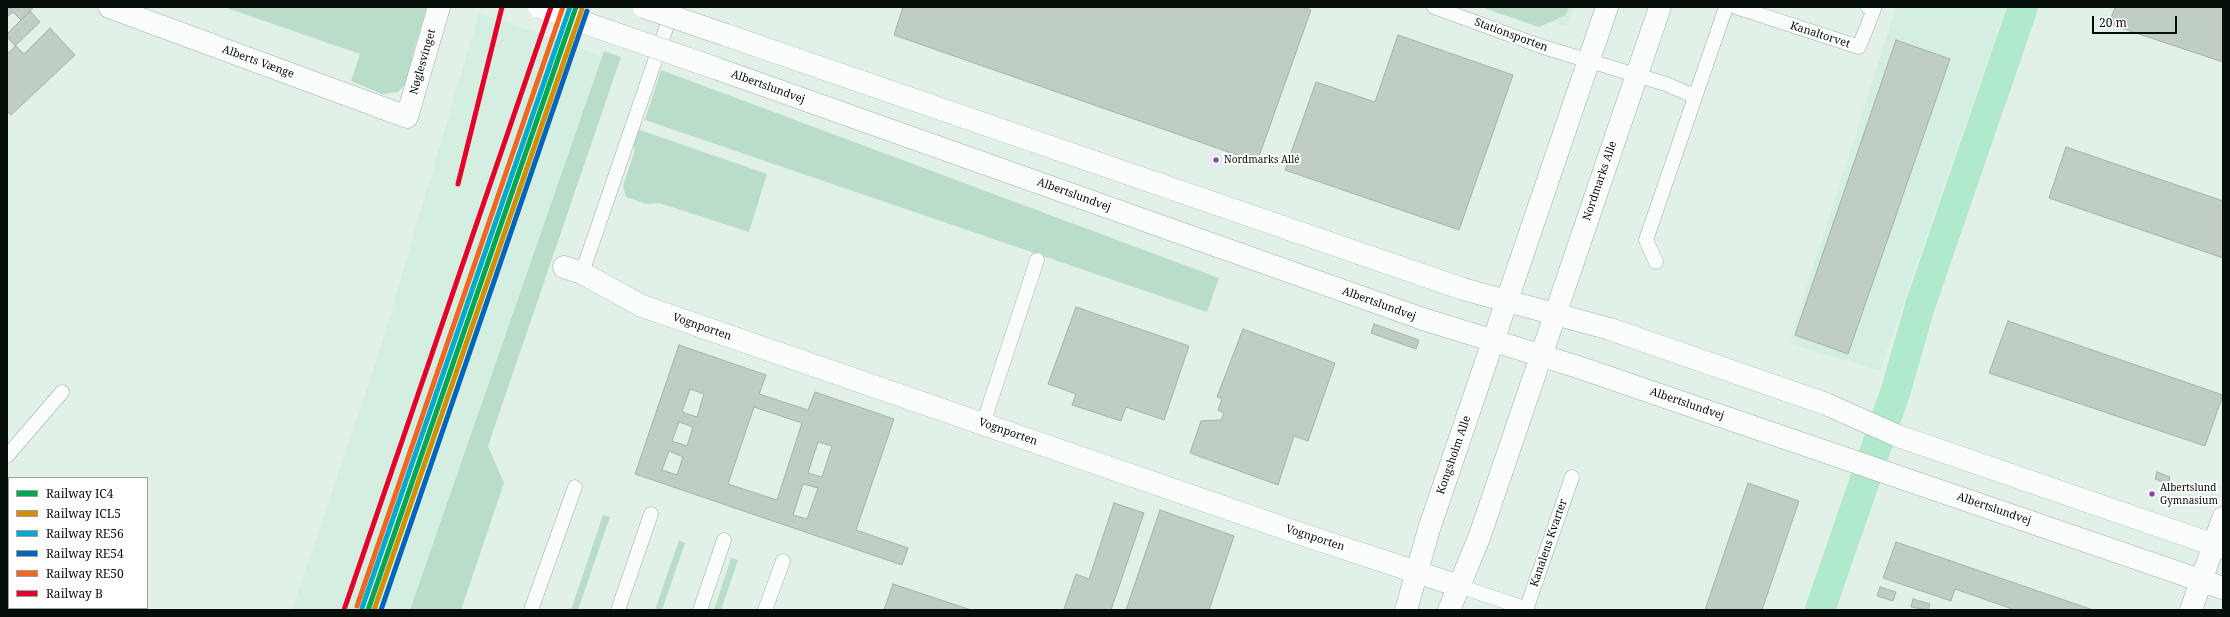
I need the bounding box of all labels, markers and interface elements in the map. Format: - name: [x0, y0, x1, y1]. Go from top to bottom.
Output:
- scale bar: [2094, 8, 2179, 34]
- text: 20 m: [2099, 14, 2127, 31]
- street label: Stationsporten: [1473, 16, 1549, 54]
- street label: Kanaltorvet: [1788, 19, 1852, 51]
- street label: Nøglesvinget: [407, 28, 439, 96]
- street label: Alberts Vænge: [220, 43, 296, 81]
- street label: Albertslundvej: [729, 68, 807, 106]
- street label: Nordmarks Alle: [1580, 140, 1620, 222]
- place label: Nordmarks Allé: [1224, 154, 1300, 166]
- marker: Nordmarks Allé: [1211, 155, 1221, 165]
- street label: Albertslundvej: [1035, 176, 1113, 214]
- street label: Albertslundvej: [1340, 285, 1418, 323]
- street label: Vognporten: [671, 311, 733, 343]
- street label: Albertslundvej: [1648, 385, 1726, 423]
- street label: Kongsholm Alle: [1434, 414, 1474, 496]
- street label: Vognporten: [977, 416, 1039, 448]
- legend: [8, 477, 148, 609]
- place label: Albertslund Gymnasium: [2160, 482, 2218, 506]
- text: Railway IC4: [46, 485, 113, 502]
- marker: Albertslund Gymnasium: [2147, 489, 2157, 499]
- street label: Albertslundvej: [1955, 490, 2033, 528]
- street label: Kanalens Kvarter: [1528, 497, 1570, 589]
- text: Railway ICL5: [46, 505, 121, 522]
- street label: Vognporten: [1284, 522, 1346, 554]
- text: Railway RE56: [46, 525, 124, 542]
- text: Railway RE54: [46, 545, 124, 562]
- text: Railway RE50: [46, 565, 124, 582]
- text: Railway B: [46, 585, 103, 602]

